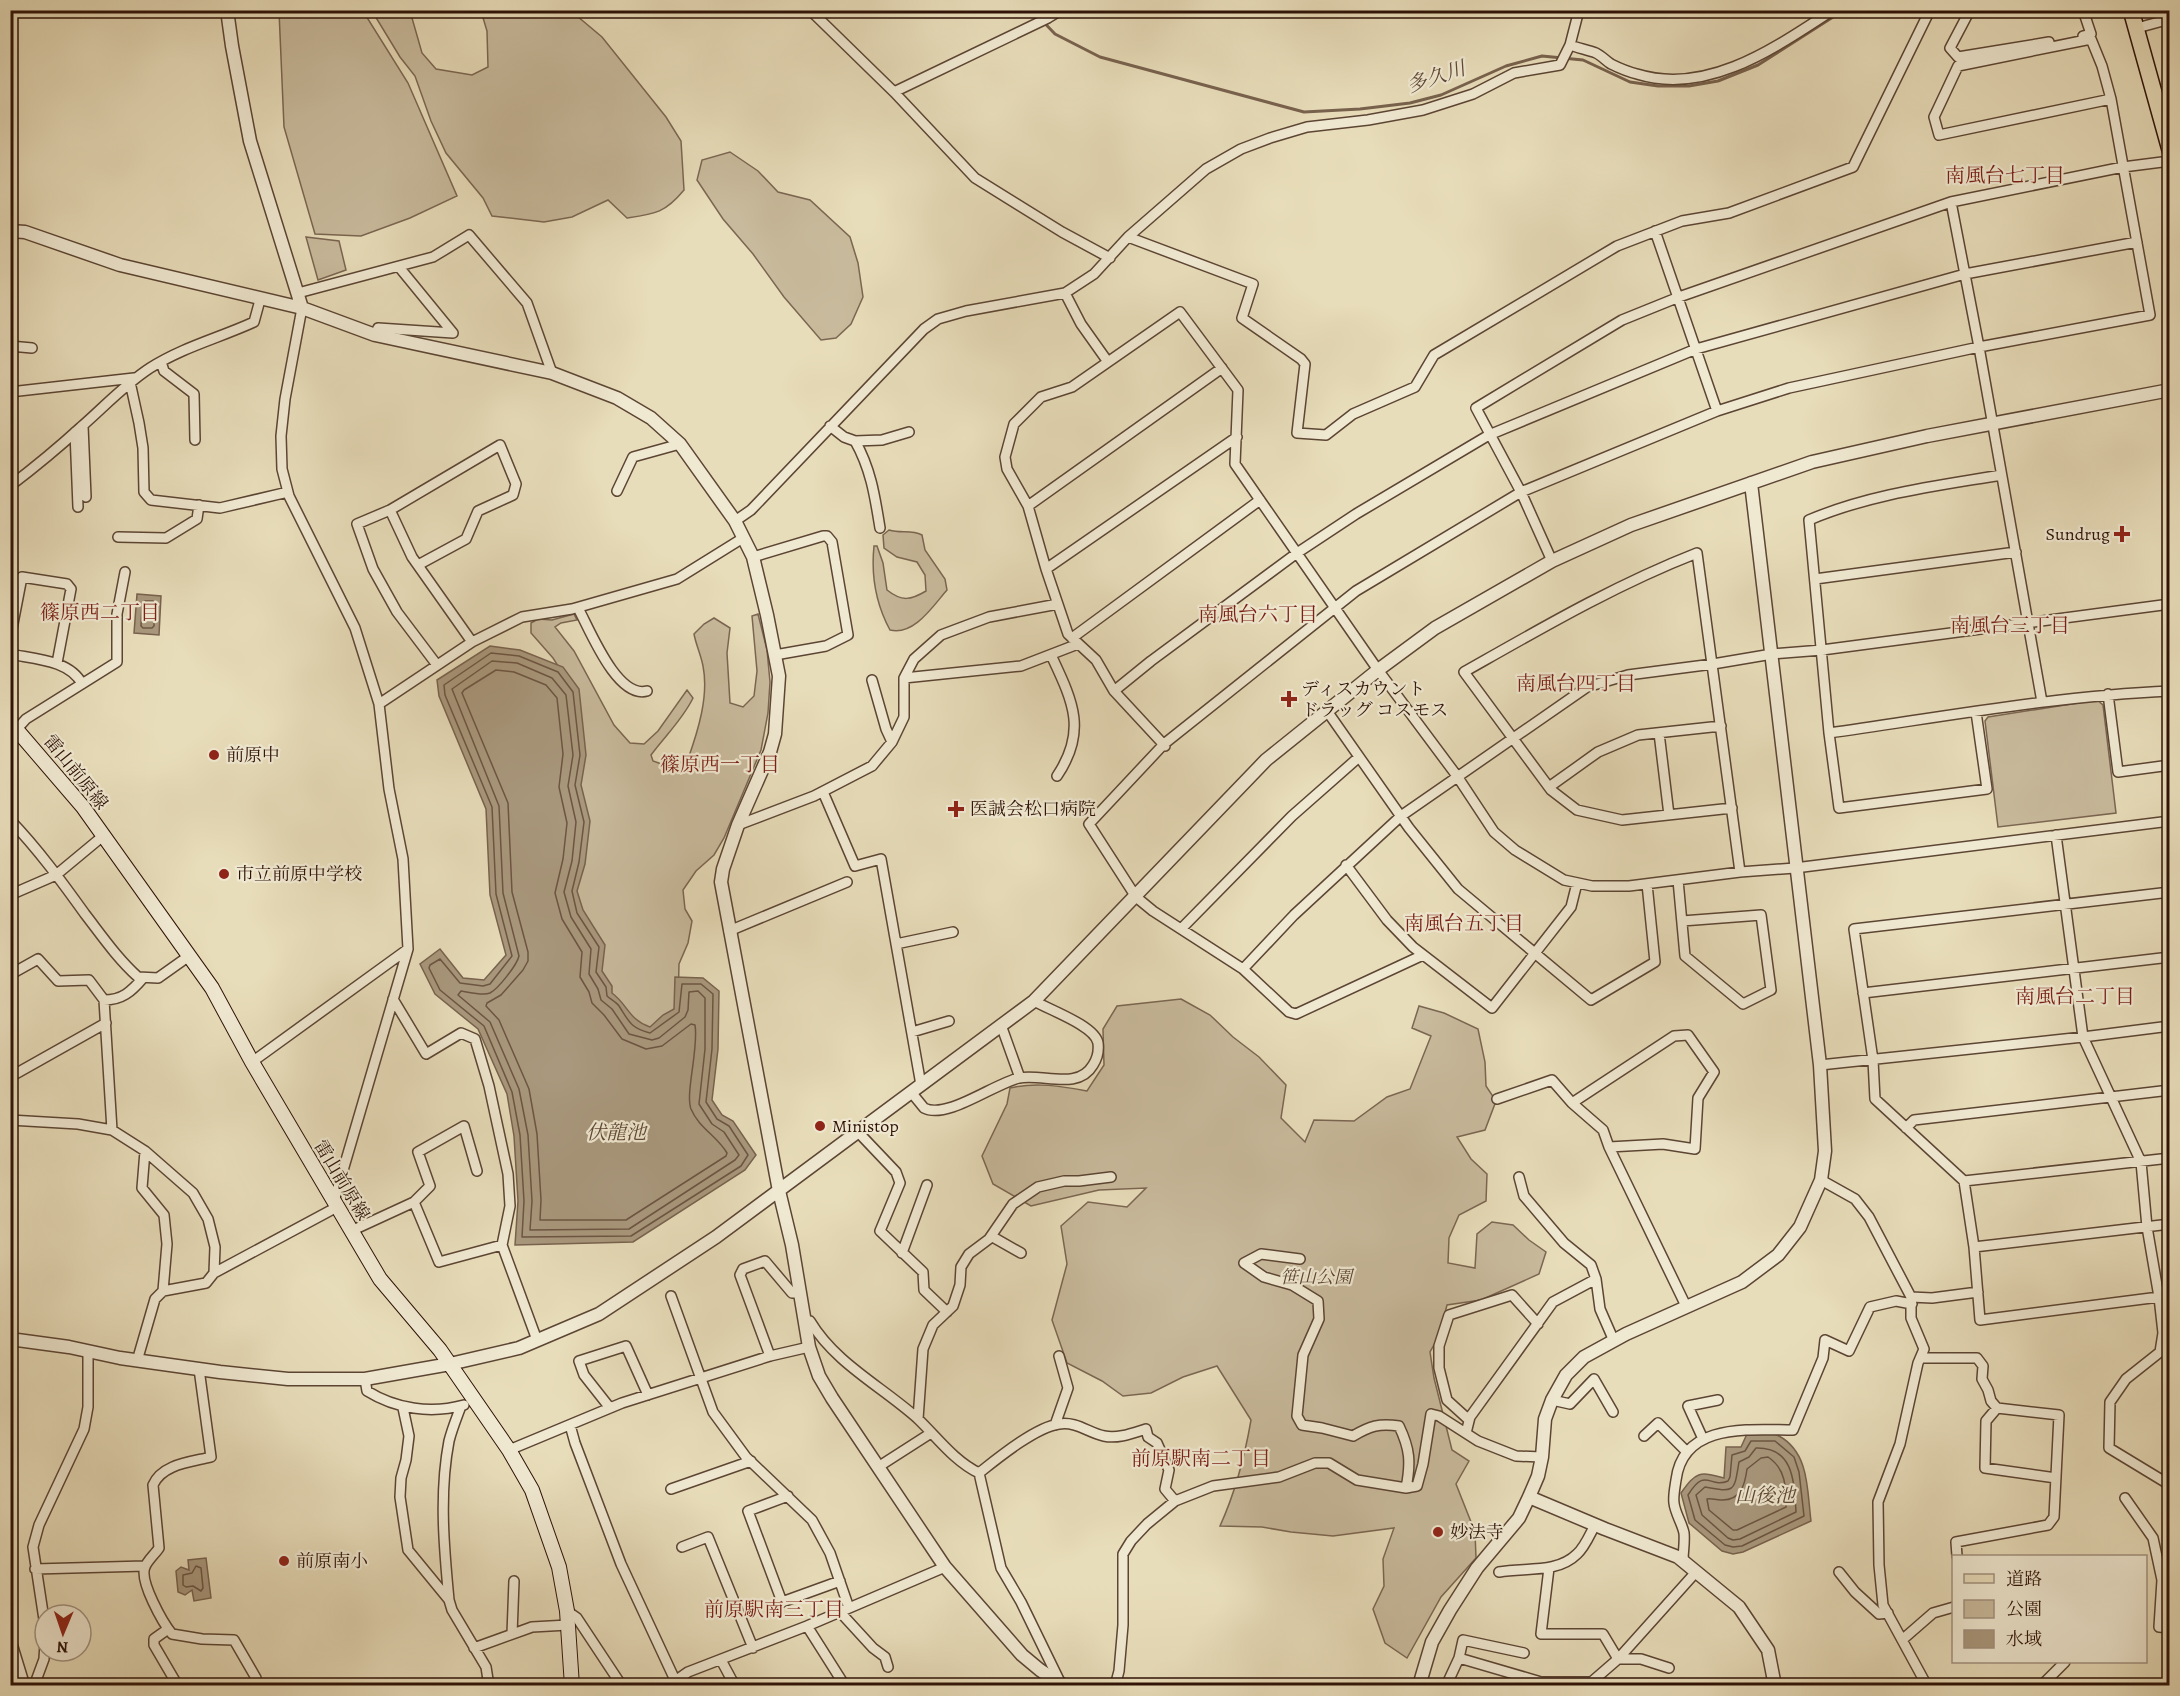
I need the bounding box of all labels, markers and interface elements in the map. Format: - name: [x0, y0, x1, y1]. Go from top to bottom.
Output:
- water label: 多久川: [1403, 54, 1471, 99]
- district label: 南風台七丁目: [1945, 162, 2065, 189]
- place label: Sundrug: [2046, 522, 2110, 546]
- marker: Sundrug: [2115, 527, 2129, 541]
- district label: 篠原西二丁目: [40, 599, 160, 626]
- district label: 南風台六丁目: [1198, 601, 1318, 628]
- district label: 南風台三丁目: [1950, 612, 2070, 639]
- district label: 南風台四丁目: [1516, 670, 1636, 697]
- place label: ディスカウント ドラッグ コスモス: [1301, 677, 1448, 722]
- marker: ディスカウント ドラッグ コスモス: [1282, 692, 1296, 706]
- street label: 雷山前原線: [38, 729, 114, 815]
- place label: 前原中: [226, 743, 280, 767]
- marker: 前原中: [207, 748, 221, 762]
- district label: 篠原西一丁目: [660, 751, 780, 778]
- place label: 医誠会松口病院: [970, 797, 1096, 821]
- marker: 医誠会松口病院: [947, 800, 965, 818]
- place label: 市立前原中学校: [236, 862, 362, 886]
- marker: 市立前原中学校: [217, 867, 231, 881]
- district label: 南風台五丁目: [1404, 910, 1524, 937]
- district label: 南風台二丁目: [2015, 983, 2135, 1010]
- place label: Ministop: [832, 1114, 899, 1138]
- water label: 伏龍池: [586, 1119, 648, 1146]
- marker: Ministop: [813, 1119, 827, 1133]
- street label: 雷山前原線: [309, 1135, 375, 1225]
- park label: 笹山公園: [1280, 1265, 1355, 1289]
- district label: 前原駅南二丁目: [1131, 1445, 1271, 1472]
- water label: 山後池: [1735, 1482, 1797, 1509]
- place label: 妙法寺: [1450, 1520, 1504, 1544]
- marker: 妙法寺: [1431, 1525, 1445, 1539]
- place label: 前原南小: [296, 1549, 368, 1573]
- marker: 前原南小: [277, 1554, 291, 1568]
- legend: [1952, 1555, 2147, 1663]
- text: 道路: [2006, 1567, 2042, 1591]
- district label: 前原駅南三丁目: [704, 1596, 844, 1623]
- text: 公園: [2006, 1597, 2042, 1621]
- north arrow: [33, 1603, 93, 1663]
- text: 水域: [2006, 1627, 2042, 1651]
- text: N: [56, 1636, 69, 1658]

